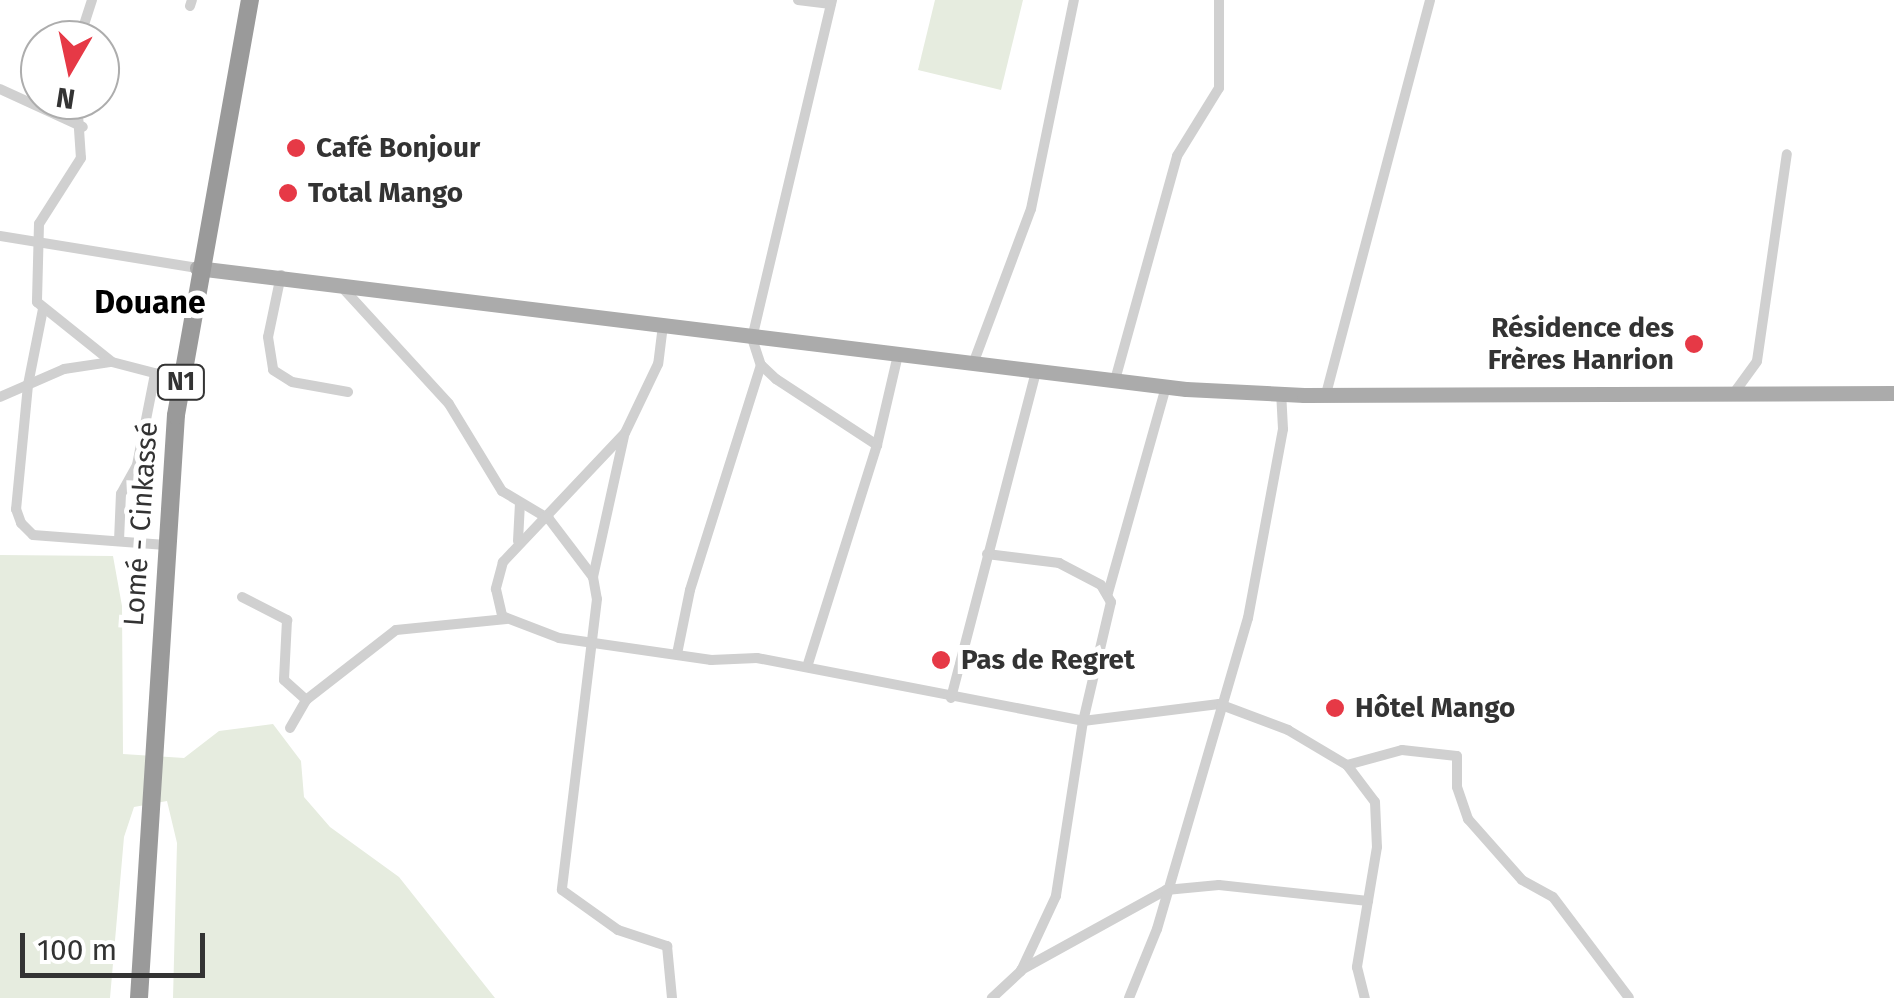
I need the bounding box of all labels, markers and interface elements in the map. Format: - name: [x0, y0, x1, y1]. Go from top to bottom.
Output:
- north arrow: [20, 20, 120, 120]
- text: N: [54, 80, 77, 116]
- place label: Café Bonjour: [316, 131, 480, 165]
- marker: Café Bonjour: [285, 137, 307, 159]
- place label: Total Mango: [308, 176, 463, 210]
- marker: Total Mango: [277, 182, 299, 204]
- district label: Douane: [94, 283, 206, 321]
- place label: Résidence des Frères Hanrion: [1488, 311, 1674, 377]
- marker: Résidence des Frères Hanrion: [1683, 333, 1705, 355]
- road number: N1: [156, 362, 206, 402]
- street label: Lomé - Cinkassé: [117, 421, 165, 627]
- place label: Pas de Regret: [961, 643, 1135, 677]
- marker: Pas de Regret: [930, 649, 952, 671]
- place label: Hôtel Mango: [1355, 691, 1515, 725]
- marker: Hôtel Mango: [1324, 697, 1346, 719]
- scale bar: [25, 913, 210, 975]
- text: 100 m: [37, 932, 117, 968]

